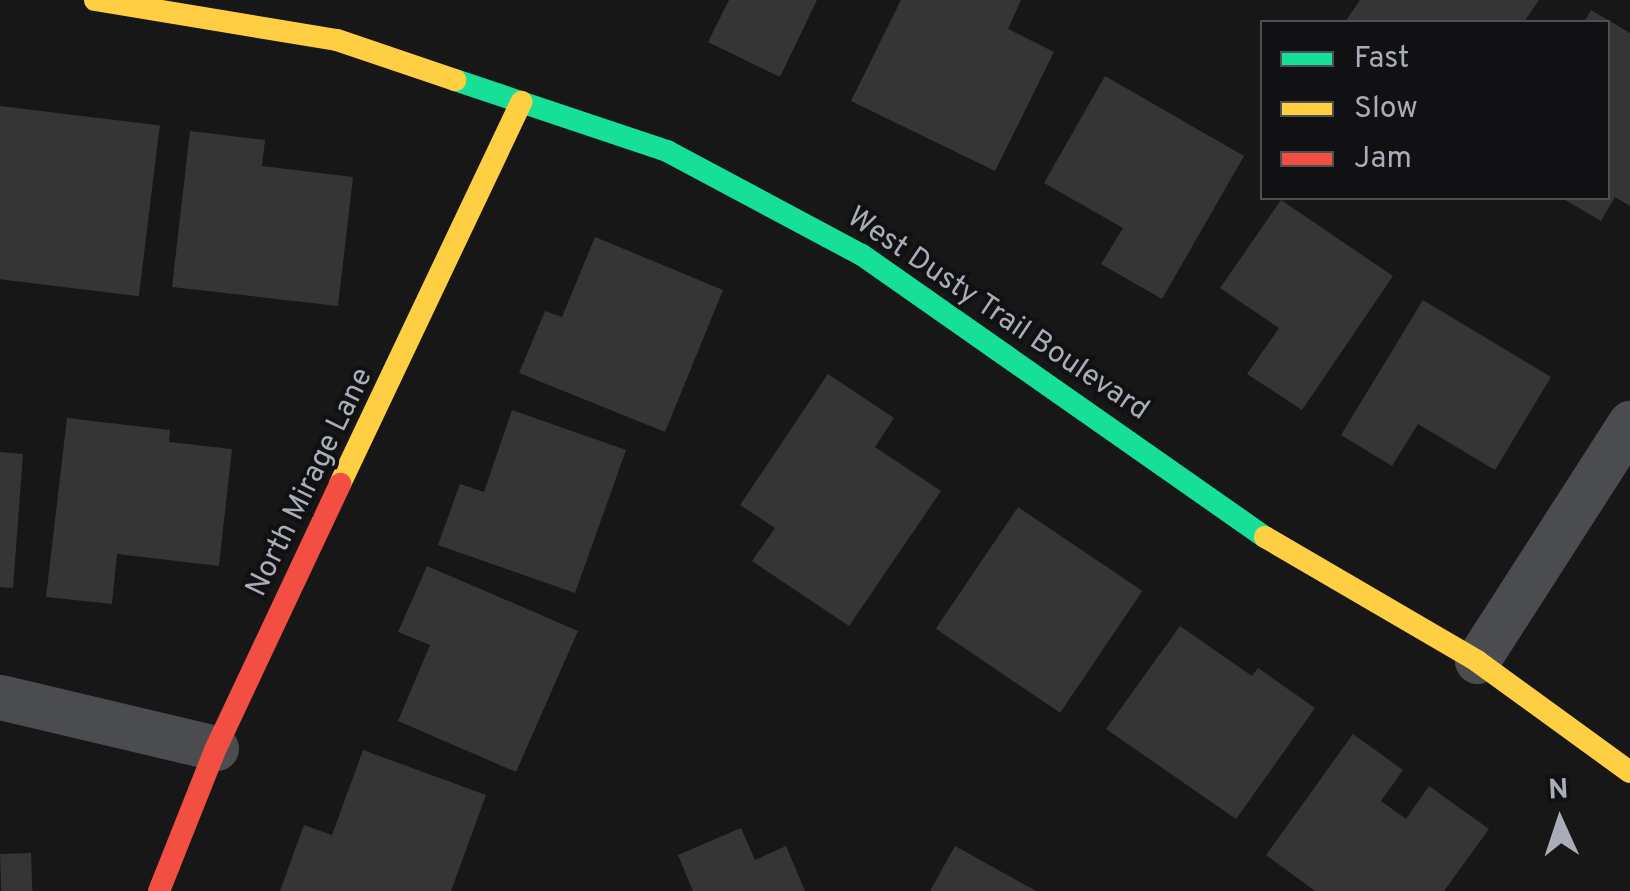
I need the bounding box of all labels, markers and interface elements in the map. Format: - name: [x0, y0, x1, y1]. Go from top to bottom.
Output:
- legend: [1260, 20, 1610, 200]
- text: Fast: [1354, 41, 1409, 78]
- text: Slow: [1354, 91, 1418, 128]
- text: Jam: [1354, 141, 1412, 178]
- street label: West Dusty Trail Boulevard: [839, 200, 1155, 430]
- street label: North Mirage Lane: [240, 363, 382, 603]
- north arrow: [1510, 771, 1610, 871]
- text: N: [1547, 773, 1569, 810]

